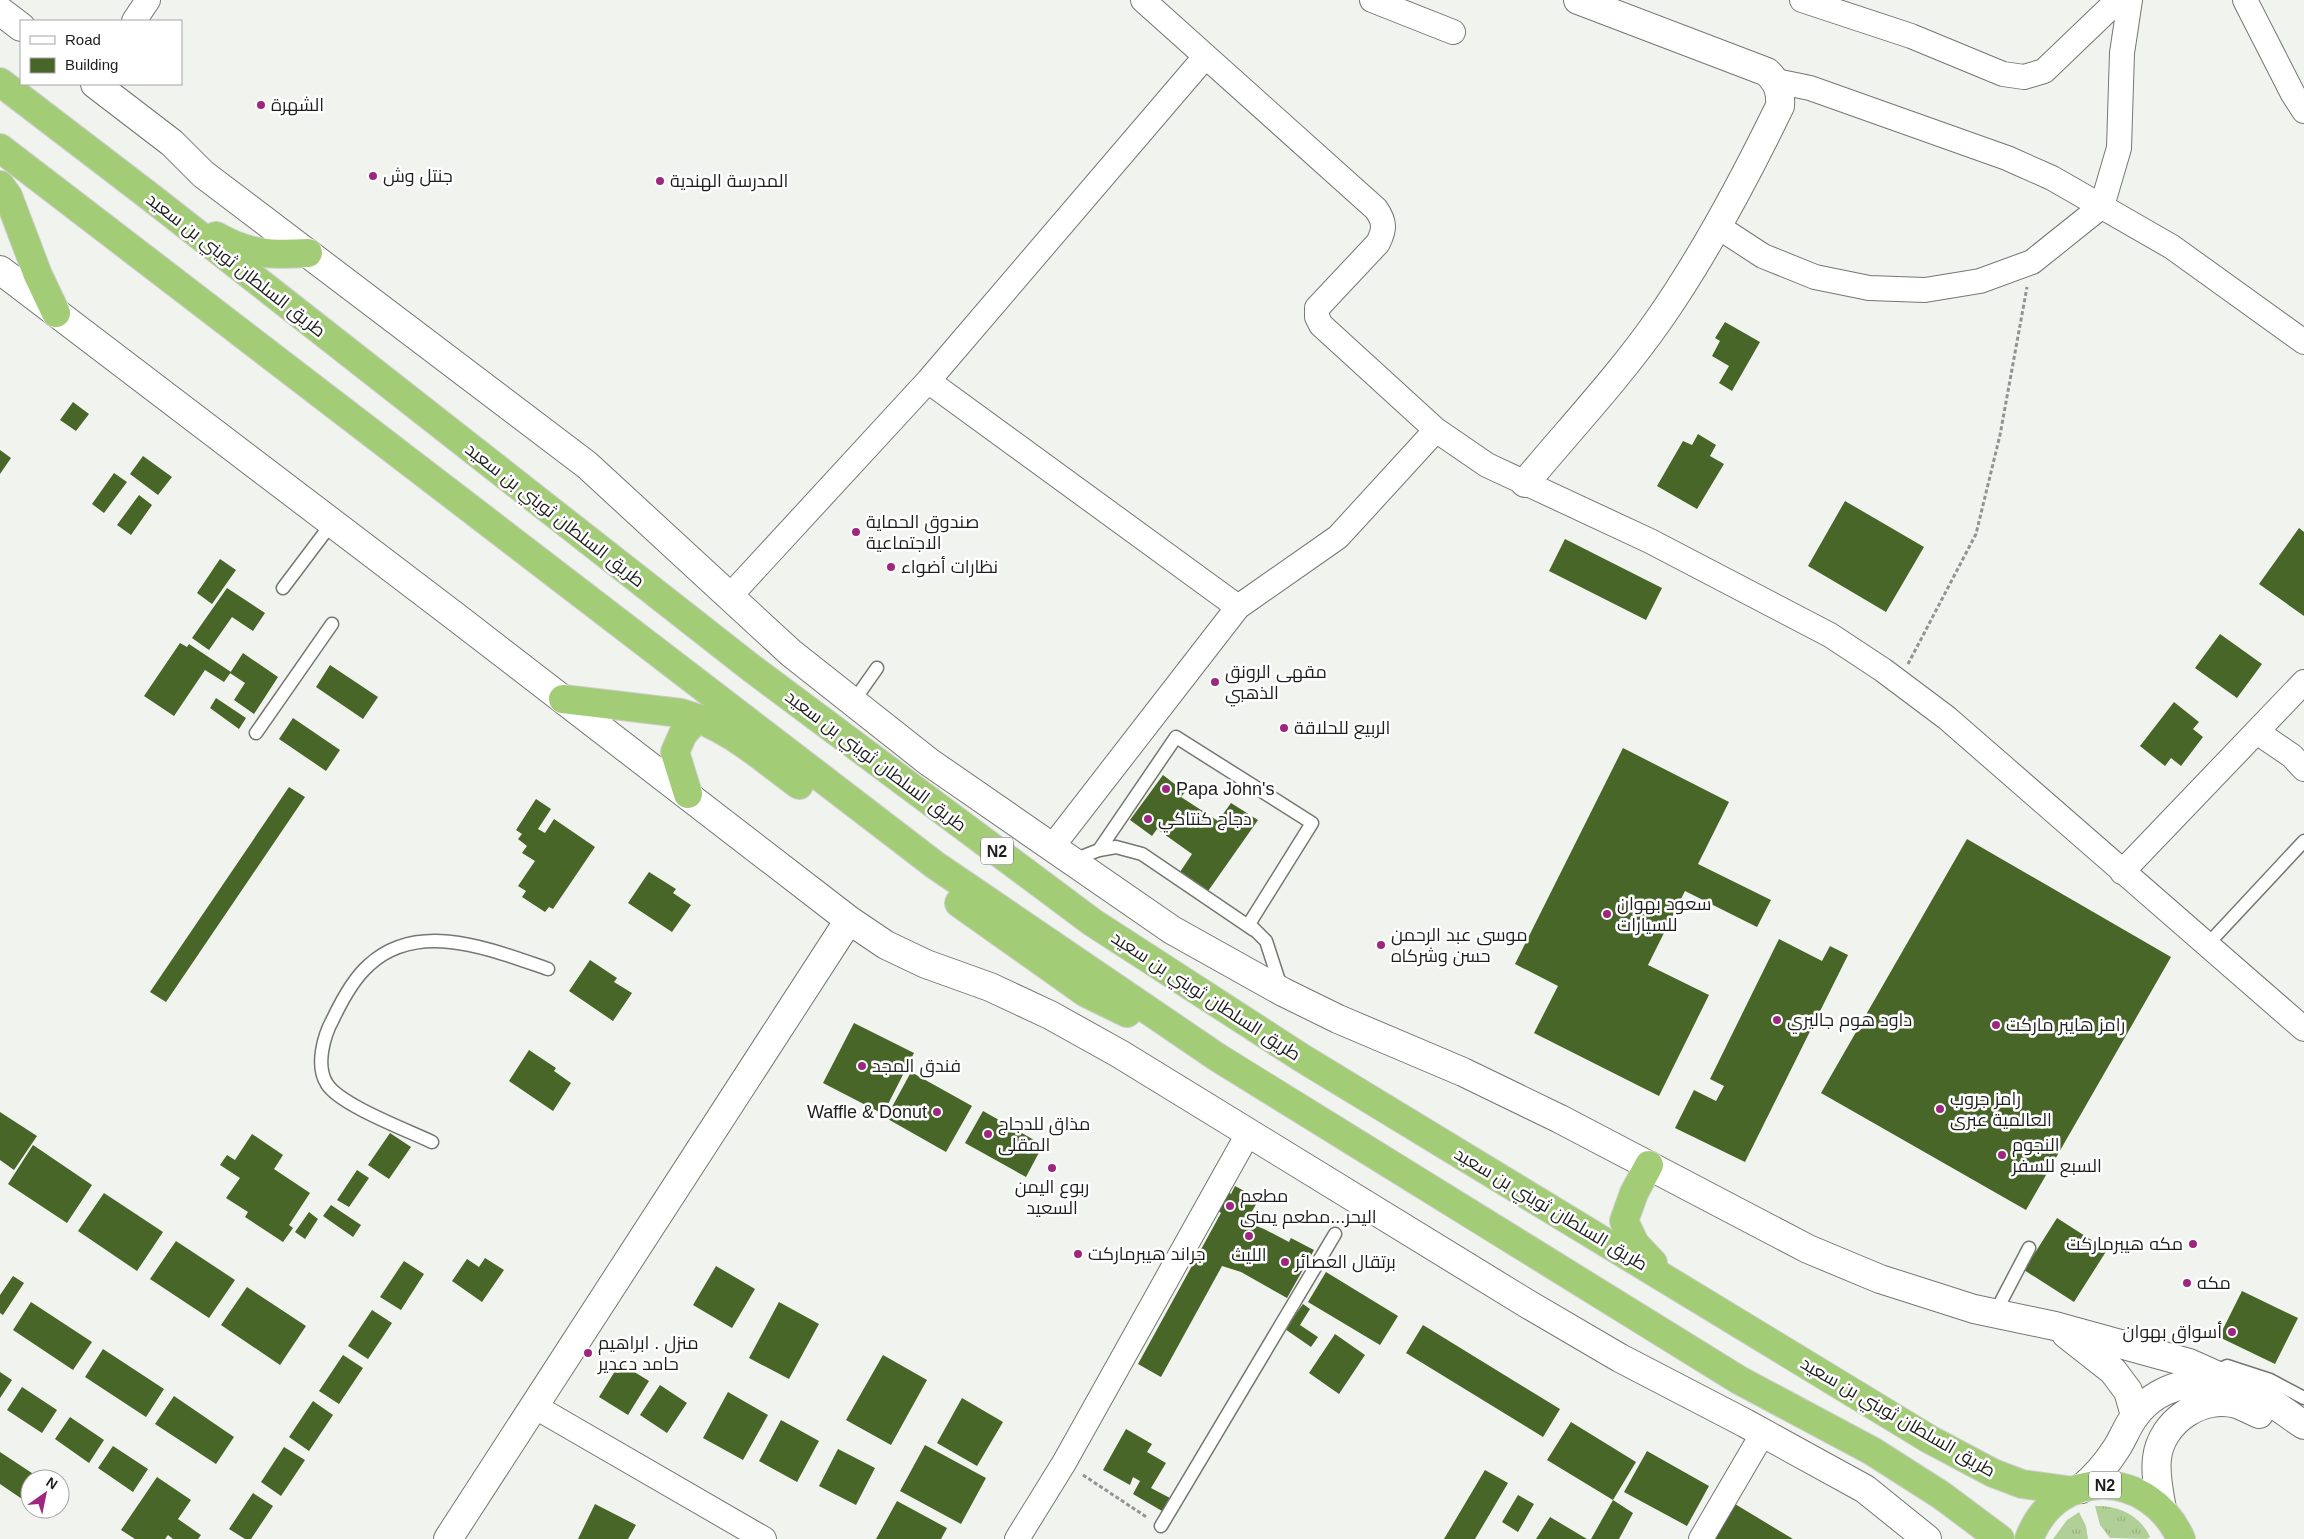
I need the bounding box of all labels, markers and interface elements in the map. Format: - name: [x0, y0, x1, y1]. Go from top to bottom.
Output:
- legend: [20, 20, 182, 85]
- text: Road: [65, 31, 101, 48]
- text: Building: [65, 56, 118, 73]
- place label: الشهرة: [271, 95, 324, 116]
- marker: الشهرة: [255, 99, 267, 111]
- place label: جنتل وش: [383, 166, 453, 187]
- marker: جنتل وش: [367, 170, 379, 182]
- place label: المدرسة الهندية: [670, 171, 788, 192]
- marker: المدرسة الهندية: [654, 175, 666, 187]
- street label: طريق السلطان ثويني بن سعيد: [140, 189, 329, 344]
- street label: طريق السلطان ثويني بن سعيد: [459, 439, 648, 594]
- place label: صندوق الحماية الاجتماعية: [866, 512, 979, 553]
- marker: صندوق الحماية الاجتماعية: [850, 526, 862, 538]
- place label: نظارات أضواء: [901, 556, 998, 578]
- marker: نظارات أضواء: [885, 561, 897, 573]
- place label: مقهى الرونق الذهبي: [1225, 662, 1327, 707]
- marker: مقهى الرونق الذهبي: [1209, 676, 1221, 688]
- street label: طريق السلطان ثويني بن سعيد: [779, 686, 970, 839]
- place label: الربيع للحلاقة: [1294, 718, 1390, 740]
- marker: الربيع للحلاقة: [1278, 722, 1290, 734]
- place label: Papa John's: [1176, 779, 1275, 799]
- marker: Papa John's: [1160, 783, 1172, 795]
- place label: دجاج كنتاكي: [1158, 809, 1252, 833]
- marker: دجاج كنتاكي: [1142, 813, 1154, 825]
- road number: N2: [981, 838, 1013, 864]
- place label: سعود بهوان للسيارات: [1617, 894, 1711, 936]
- marker: سعود بهوان للسيارات: [1601, 908, 1613, 920]
- place label: موسى عبد الرحمن حسن وشركاه: [1391, 925, 1528, 967]
- street label: طريق السلطان ثويني بن سعيد: [1106, 927, 1304, 1068]
- marker: موسى عبد الرحمن حسن وشركاه: [1375, 939, 1387, 951]
- place label: داود هوم جاليري: [1787, 1010, 1912, 1034]
- marker: داود هوم جاليري: [1771, 1014, 1783, 1026]
- place label: رامز هايبر ماركت: [2006, 1015, 2125, 1036]
- marker: رامز هايبر ماركت: [1990, 1019, 2002, 1031]
- place label: فندق المجد: [872, 1056, 961, 1078]
- marker: فندق المجد: [856, 1060, 868, 1072]
- place label: رامز جروب العالمية عبرى: [1950, 1089, 2052, 1131]
- place label: Waffle & Donut: [807, 1102, 927, 1122]
- marker: رامز جروب العالمية عبرى: [1934, 1103, 1946, 1115]
- marker: Waffle & Donut: [931, 1106, 943, 1118]
- place label: مذاق للدجاج المقلى: [998, 1114, 1090, 1156]
- marker: مذاق للدجاج المقلى: [982, 1128, 994, 1140]
- place label: النجوم السبع للسفر: [2011, 1135, 2102, 1178]
- street label: طريق السلطان ثويني بن سعيد: [1449, 1143, 1651, 1278]
- marker: النجوم السبع للسفر: [1996, 1149, 2008, 1161]
- marker: ربوع اليمن السعيد: [1046, 1162, 1058, 1174]
- place label: ربوع اليمن السعيد: [1015, 1177, 1089, 1218]
- place label: مطعم اليحر...مطعم يمنى: [1240, 1186, 1377, 1229]
- marker: مطعم اليحر...مطعم يمنى: [1224, 1200, 1236, 1212]
- marker: الليث: [1243, 1230, 1255, 1242]
- place label: مكه هيبرماركت: [2066, 1234, 2183, 1255]
- marker: مكه هيبرماركت: [2187, 1238, 2199, 1250]
- place label: جراند ه‍يبرماركت: [1088, 1244, 1206, 1265]
- place label: الليث: [1231, 1245, 1267, 1265]
- marker: جراند ه‍يبرماركت: [1072, 1248, 1084, 1260]
- place label: برتقال العصاىٔر: [1294, 1252, 1396, 1273]
- marker: برتقال العصاىٔر: [1279, 1256, 1291, 1268]
- place label: مكه: [2197, 1273, 2231, 1293]
- marker: مكه: [2181, 1277, 2193, 1289]
- place label: أسواق بهوان: [2123, 1321, 2222, 1344]
- marker: أسواق بهوان: [2226, 1326, 2238, 1338]
- place label: منزل . ابراهيم حامد دعدير: [597, 1333, 699, 1375]
- marker: منزل . ابراهيم حامد دعدير: [582, 1347, 594, 1359]
- street label: طريق السلطان ثويني بن سعيد: [1795, 1353, 1999, 1484]
- north arrow: [20, 1469, 70, 1519]
- road number: N2: [2089, 1472, 2121, 1498]
- text: N: [43, 1474, 61, 1493]

